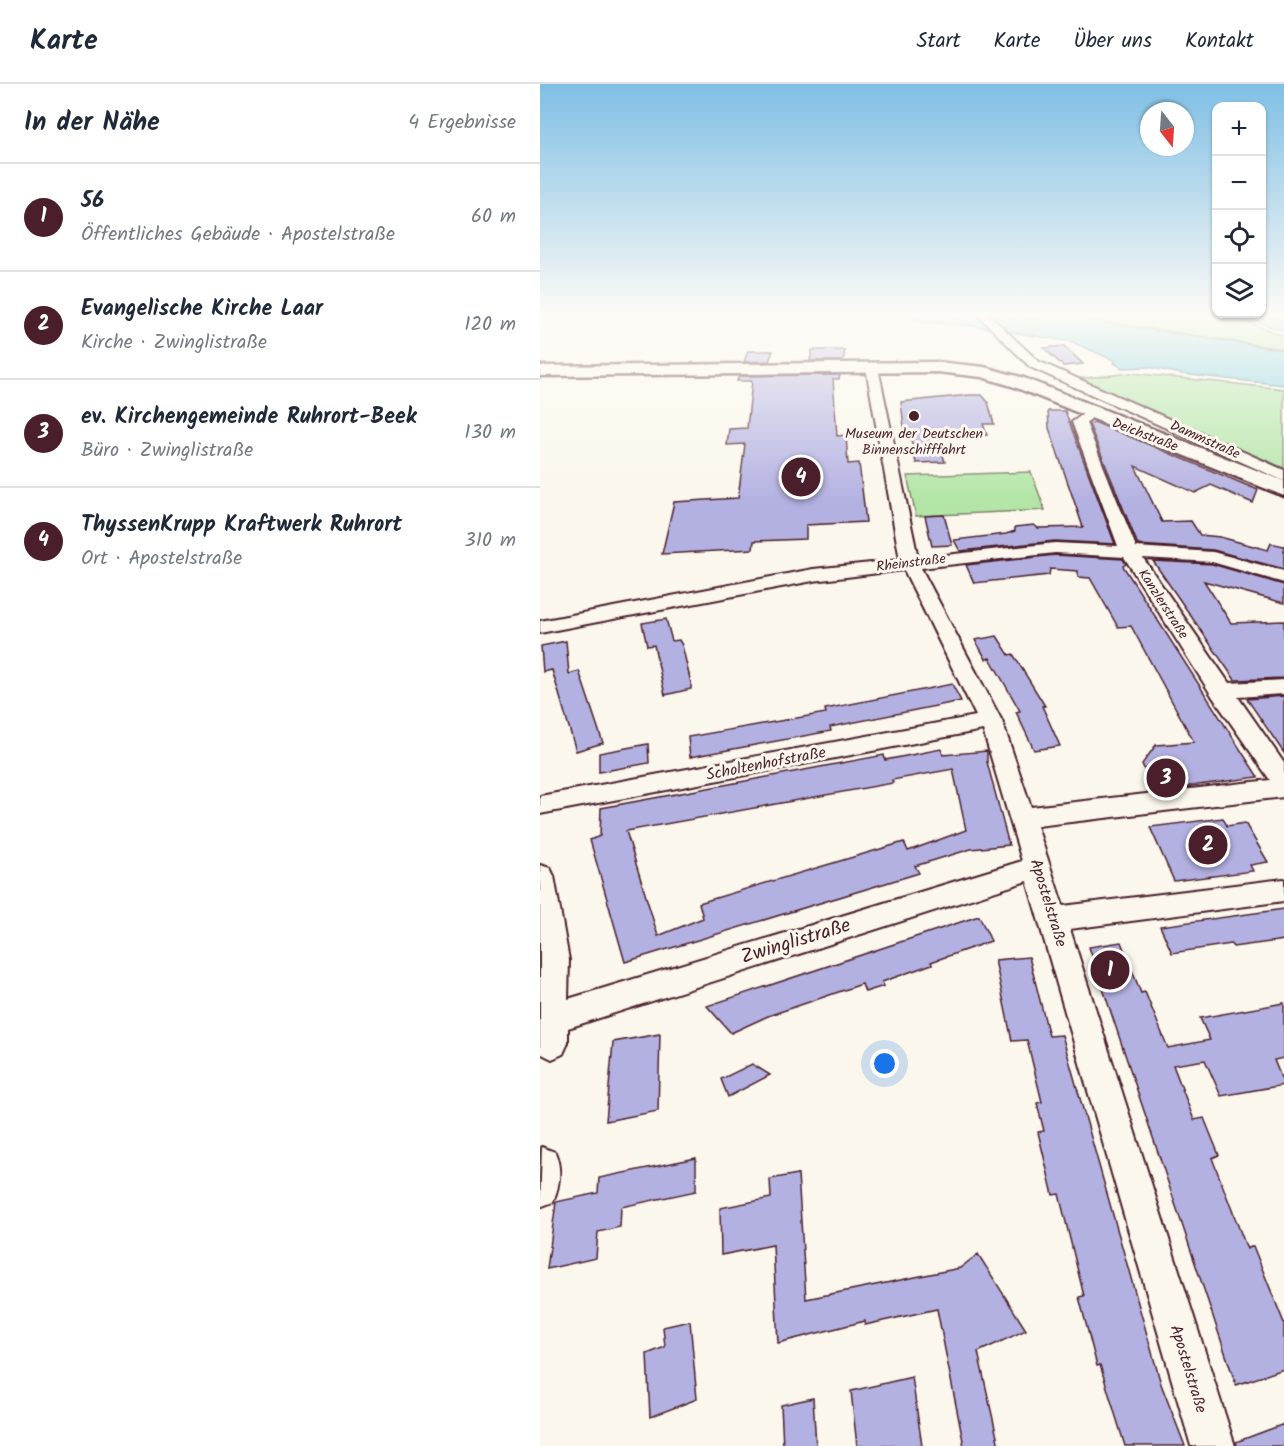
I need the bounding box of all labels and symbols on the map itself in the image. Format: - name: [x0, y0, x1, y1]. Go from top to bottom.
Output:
- north arrow: [1140, 102, 1194, 156]
- marker: Museum der Deutschen Binnenschifffahrt: [907, 409, 921, 423]
- street label: Deichstraße: [1109, 412, 1182, 458]
- street label: Dammstraße: [1166, 415, 1244, 466]
- place label: Museum der Deutschen Binnenschifffahrt: [845, 423, 983, 461]
- pin: 4: [782, 454, 820, 500]
- street label: Rheinstraße: [875, 548, 948, 578]
- street label: Kanzlerstraße: [1132, 565, 1194, 644]
- street label: Scholtenhofstraße: [704, 740, 828, 788]
- pin: 3: [1146, 756, 1186, 800]
- pin: 2: [1188, 822, 1228, 867]
- street label: Apostelstraße: [1023, 856, 1073, 950]
- street label: Zwinglistraße: [737, 910, 855, 974]
- pin: 1: [1090, 948, 1130, 992]
- your location: [870, 1049, 899, 1078]
- street label: Apostelstraße: [1163, 1322, 1213, 1416]

